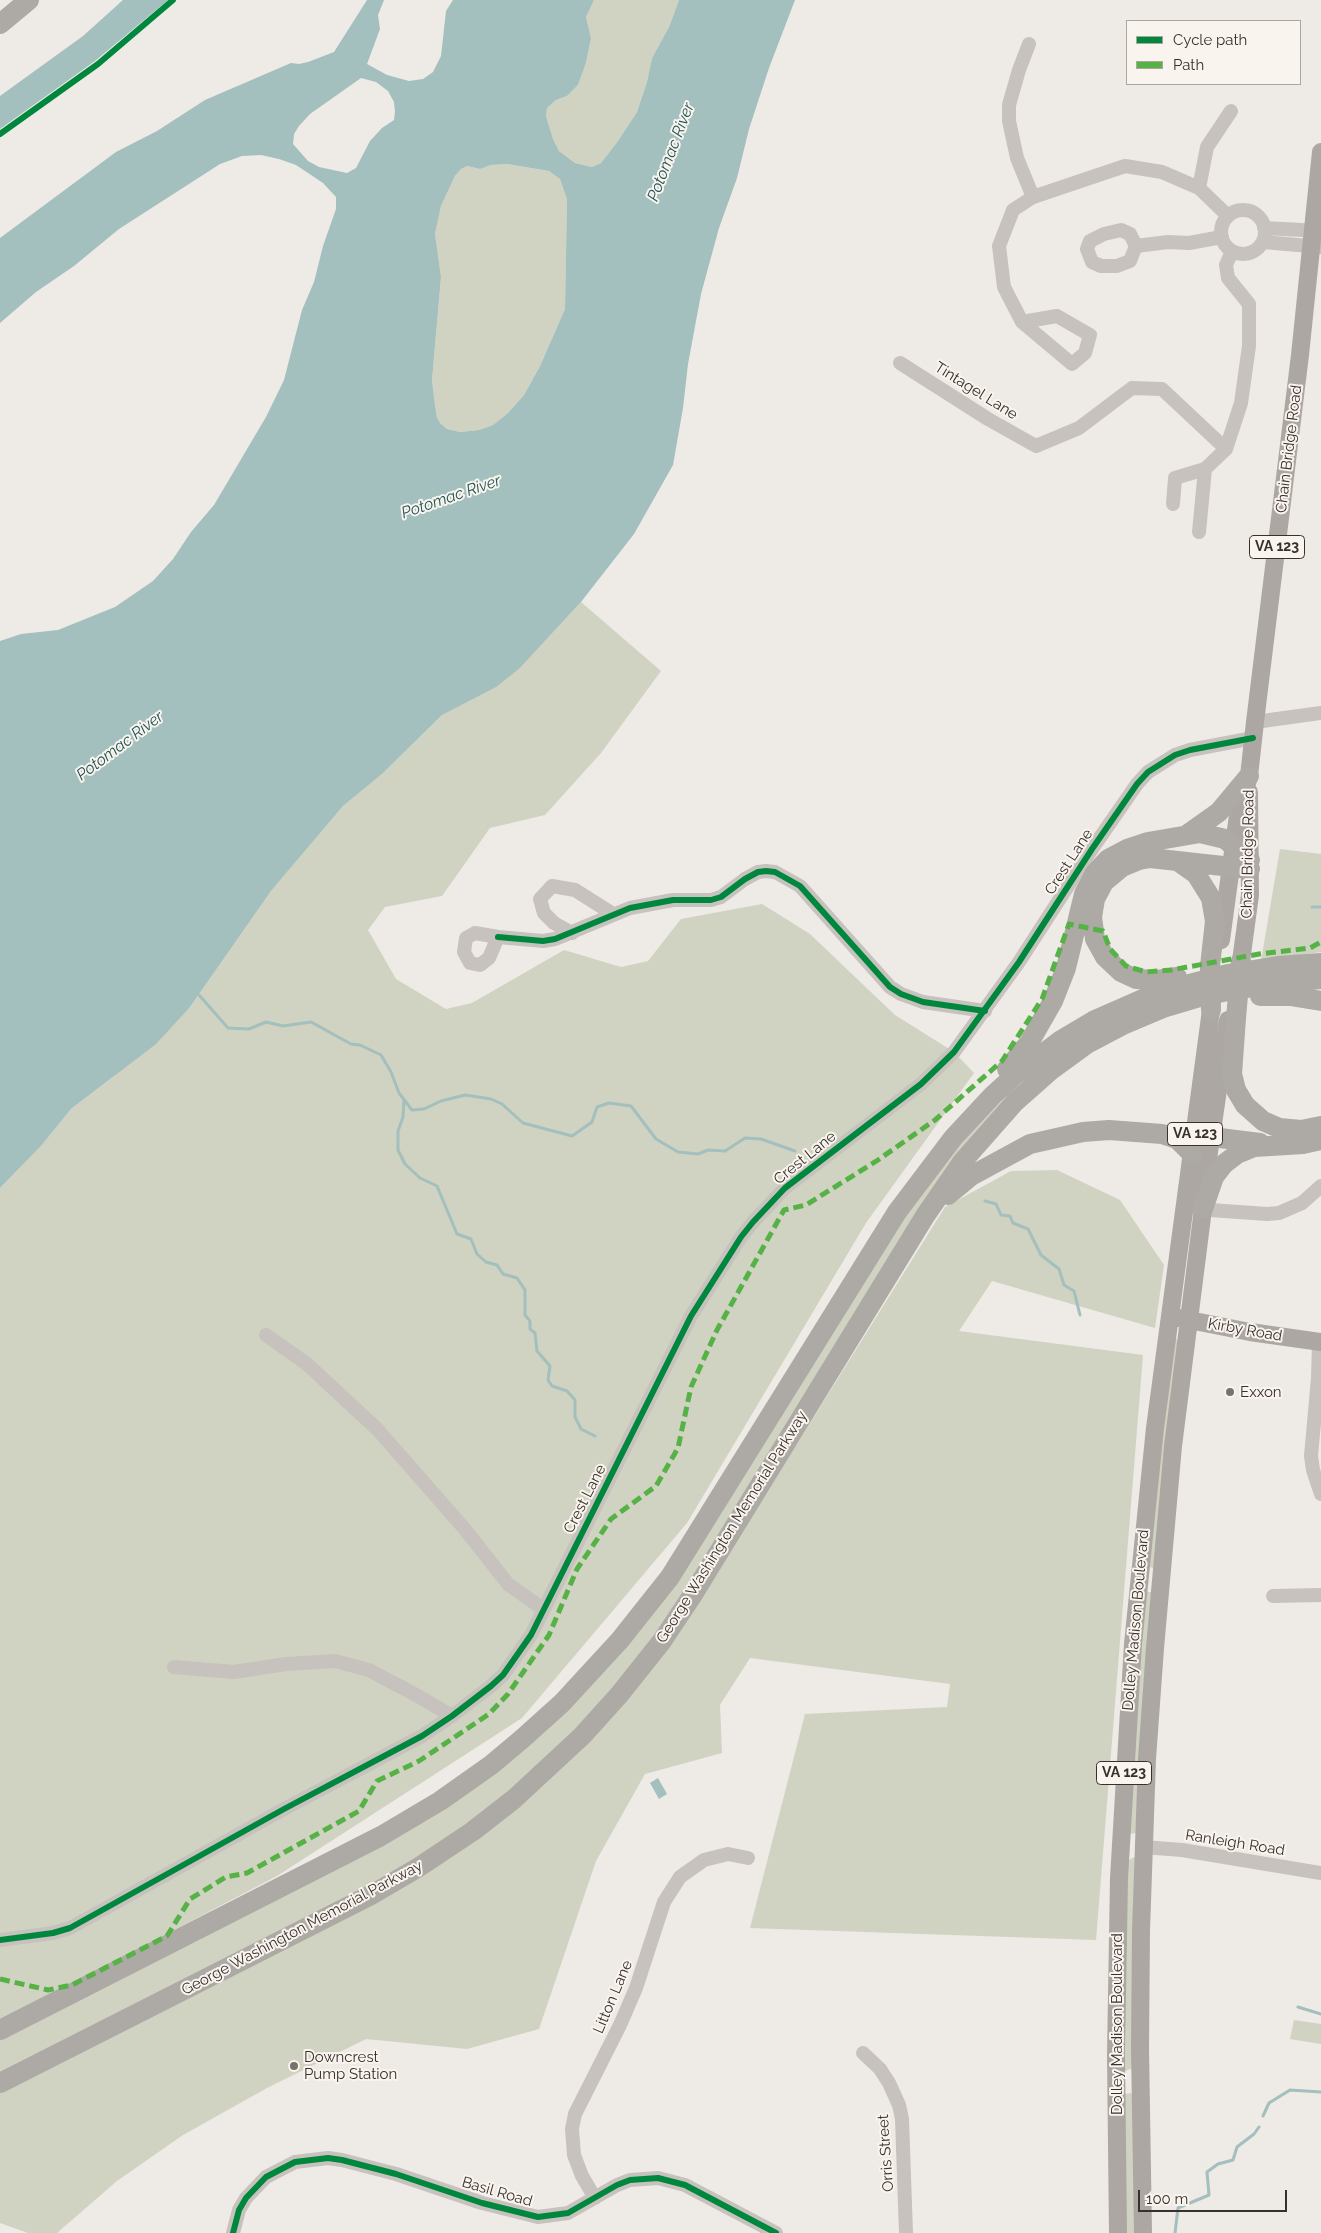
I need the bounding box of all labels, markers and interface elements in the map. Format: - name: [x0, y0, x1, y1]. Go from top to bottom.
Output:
- legend: [1126, 20, 1301, 85]
- text: Cycle path: [1173, 31, 1247, 49]
- text: Path: [1173, 56, 1204, 74]
- water label: Potomac River: [643, 100, 699, 204]
- street label: Tintagel Lane: [931, 358, 1021, 424]
- street label: Chain Bridge Road: [1272, 384, 1306, 514]
- water label: Potomac River: [399, 471, 503, 523]
- road number: VA 123: [1250, 536, 1304, 558]
- water label: Potomac River: [73, 707, 167, 785]
- street label: Chain Bridge Road: [1238, 789, 1258, 919]
- street label: Crest Lane: [1041, 826, 1097, 898]
- road number: VA 123: [1168, 1122, 1222, 1146]
- street label: Crest Lane: [770, 1128, 840, 1188]
- street label: Kirby Road: [1206, 1315, 1284, 1345]
- place label: Exxon: [1240, 1383, 1282, 1401]
- marker: Exxon: [1224, 1386, 1236, 1398]
- street label: George Washington Memorial Parkway: [653, 1408, 811, 1646]
- street label: Crest Lane: [560, 1462, 610, 1536]
- street label: Dolley Madison Boulevard: [1119, 1529, 1153, 1711]
- road number: VA 123: [1096, 1762, 1152, 1785]
- street label: Ranleigh Road: [1184, 1826, 1286, 1860]
- street label: George Washington Memorial Parkway: [179, 1857, 425, 1999]
- street label: Dolley Madison Boulevard: [1108, 1933, 1126, 2115]
- street label: Litton Lane: [589, 1958, 637, 2036]
- place label: Downcrest Pump Station: [304, 2048, 397, 2083]
- marker: Downcrest Pump Station: [288, 2060, 300, 2072]
- street label: Orris Street: [874, 2114, 898, 2192]
- street label: Basil Road: [460, 2173, 534, 2211]
- scale bar: [1141, 2180, 1290, 2212]
- text: 100 m: [1146, 2190, 1188, 2208]

